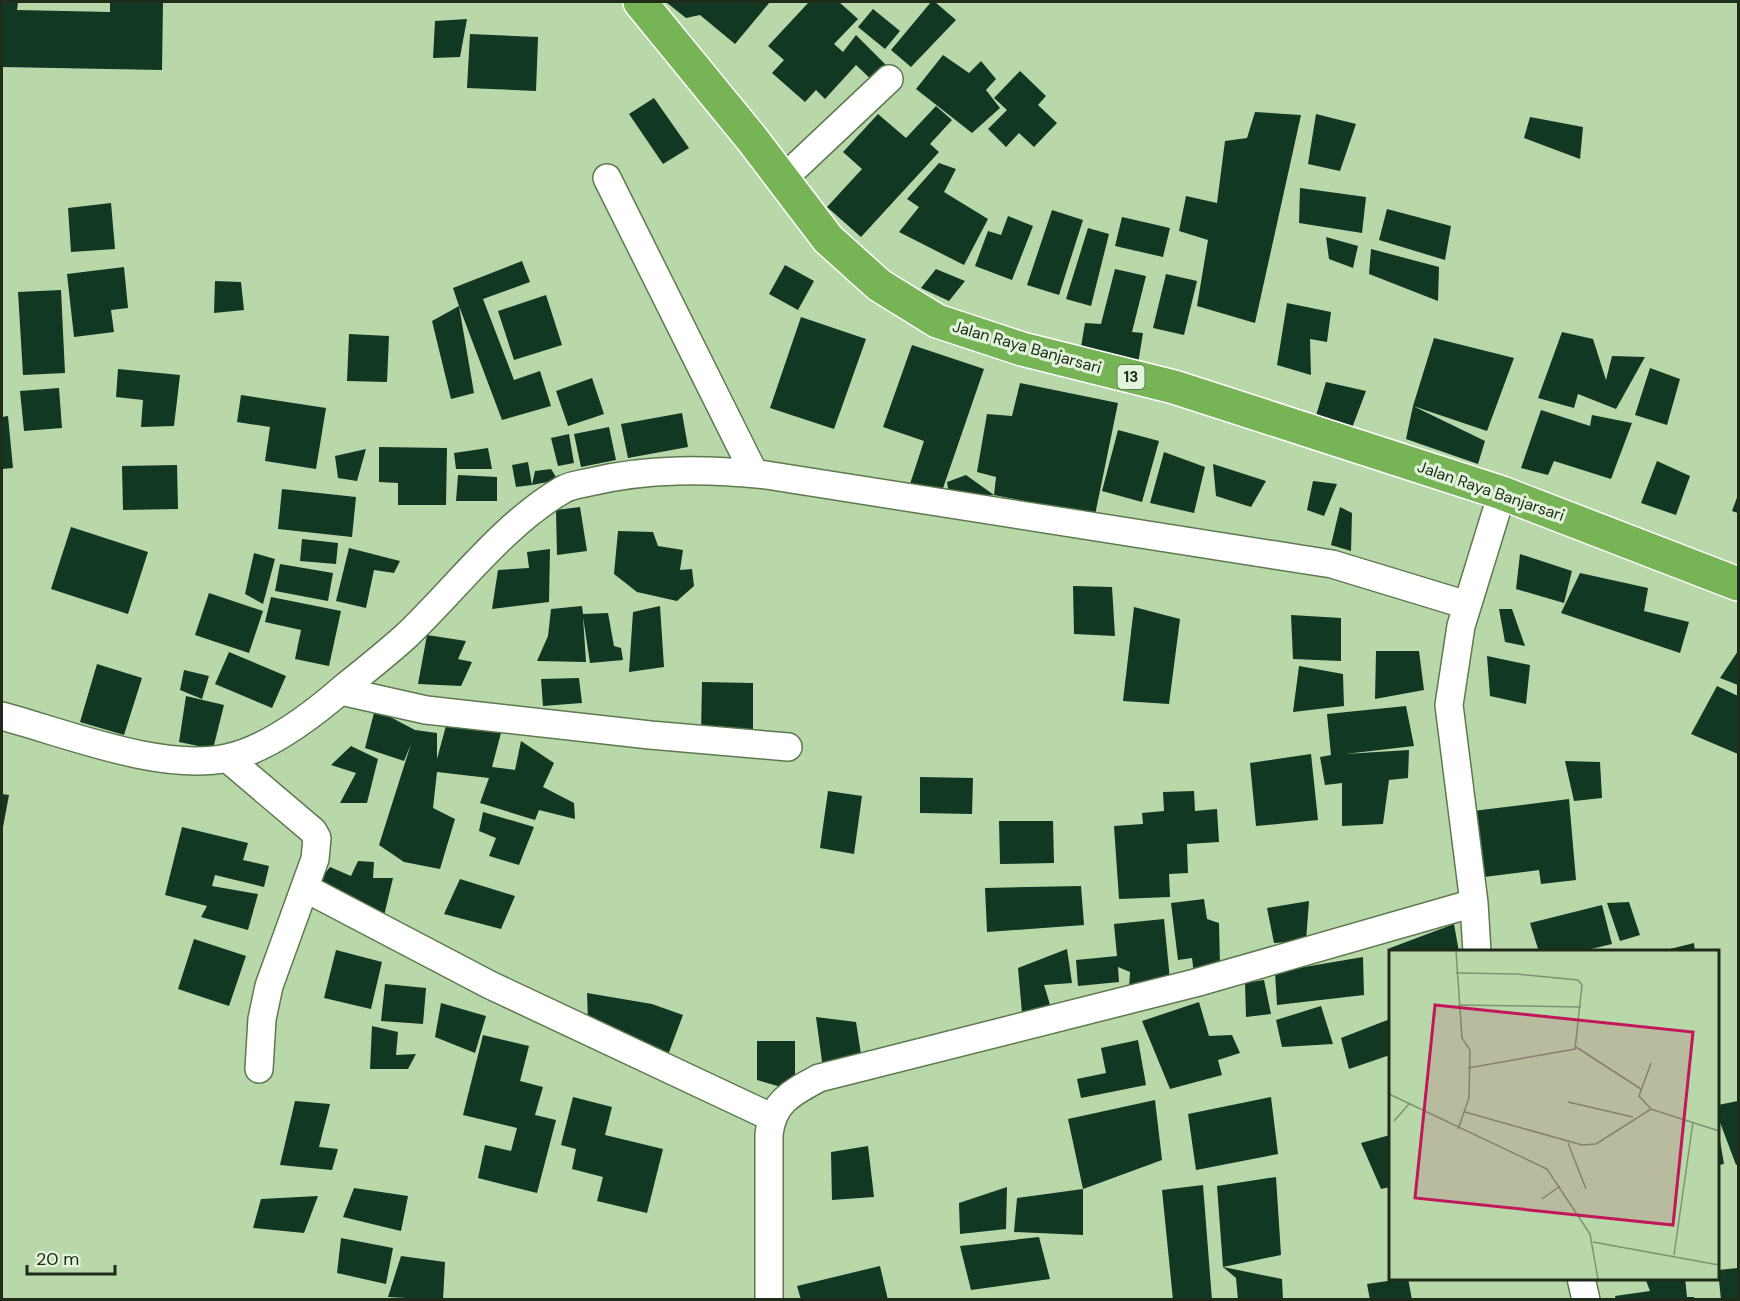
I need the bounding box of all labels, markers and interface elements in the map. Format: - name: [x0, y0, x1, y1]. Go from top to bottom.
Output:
- street label: Jalan Raya Banjarsari: [950, 316, 1104, 378]
- road number: 13: [1118, 365, 1144, 389]
- street label: Jalan Raya Banjarsari: [1415, 456, 1567, 526]
- inset map: [1389, 950, 1719, 1280]
- scale bar: [27, 1238, 116, 1276]
- text: 20 m: [36, 1247, 79, 1271]

